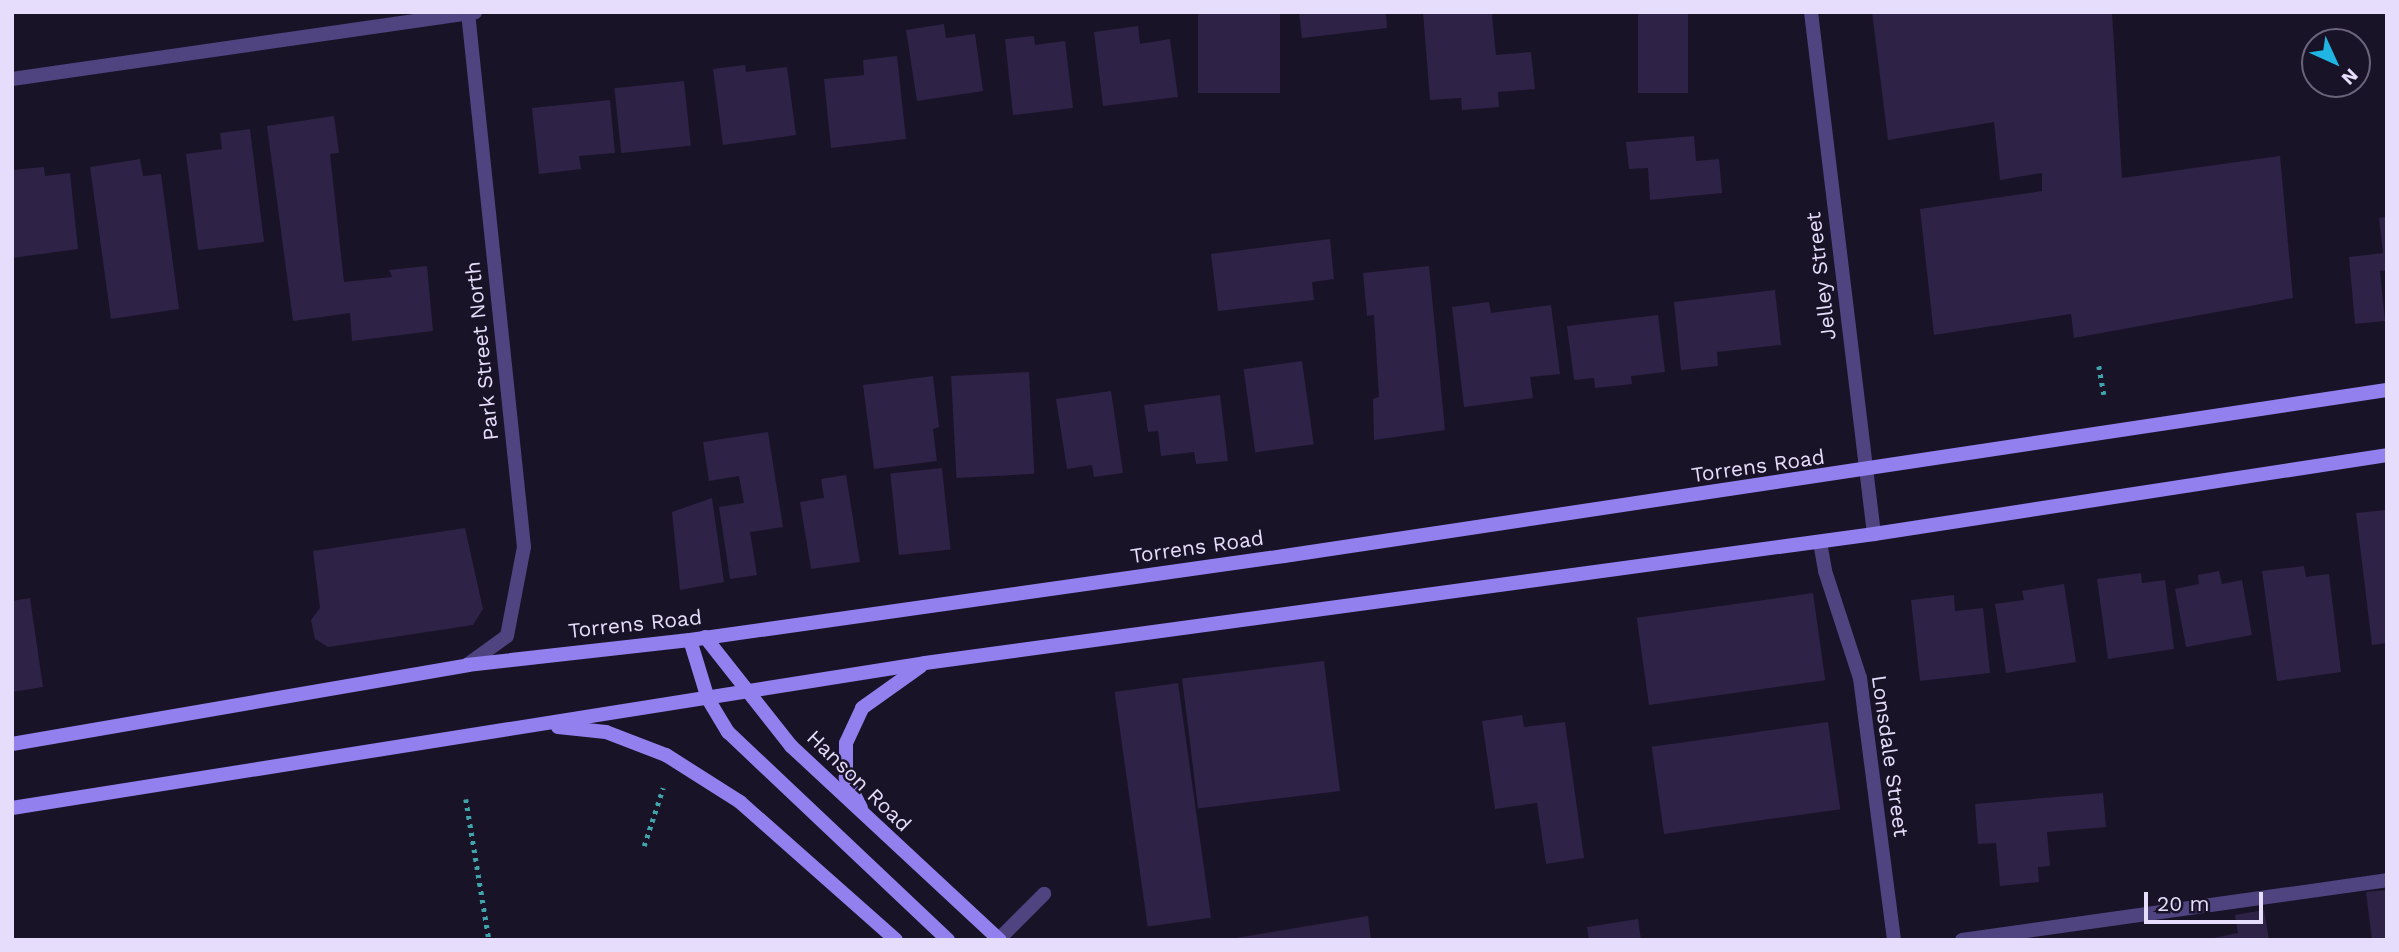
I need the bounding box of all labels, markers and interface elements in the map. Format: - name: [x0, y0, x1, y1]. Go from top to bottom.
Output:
- north arrow: [2301, 28, 2371, 98]
- text: N: [2337, 64, 2363, 90]
- street label: Jelley Street: [1801, 210, 1841, 342]
- street label: Park Street North: [460, 260, 504, 442]
- street label: Torrens Road: [1690, 444, 1826, 488]
- street label: Torrens Road: [1129, 525, 1265, 569]
- street label: Torrens Road: [567, 604, 703, 644]
- street label: Lonsdale Street: [1866, 674, 1914, 838]
- street label: Hanson Road: [802, 725, 916, 837]
- scale bar: [2147, 878, 2266, 922]
- text: 20 m: [2157, 891, 2209, 916]

